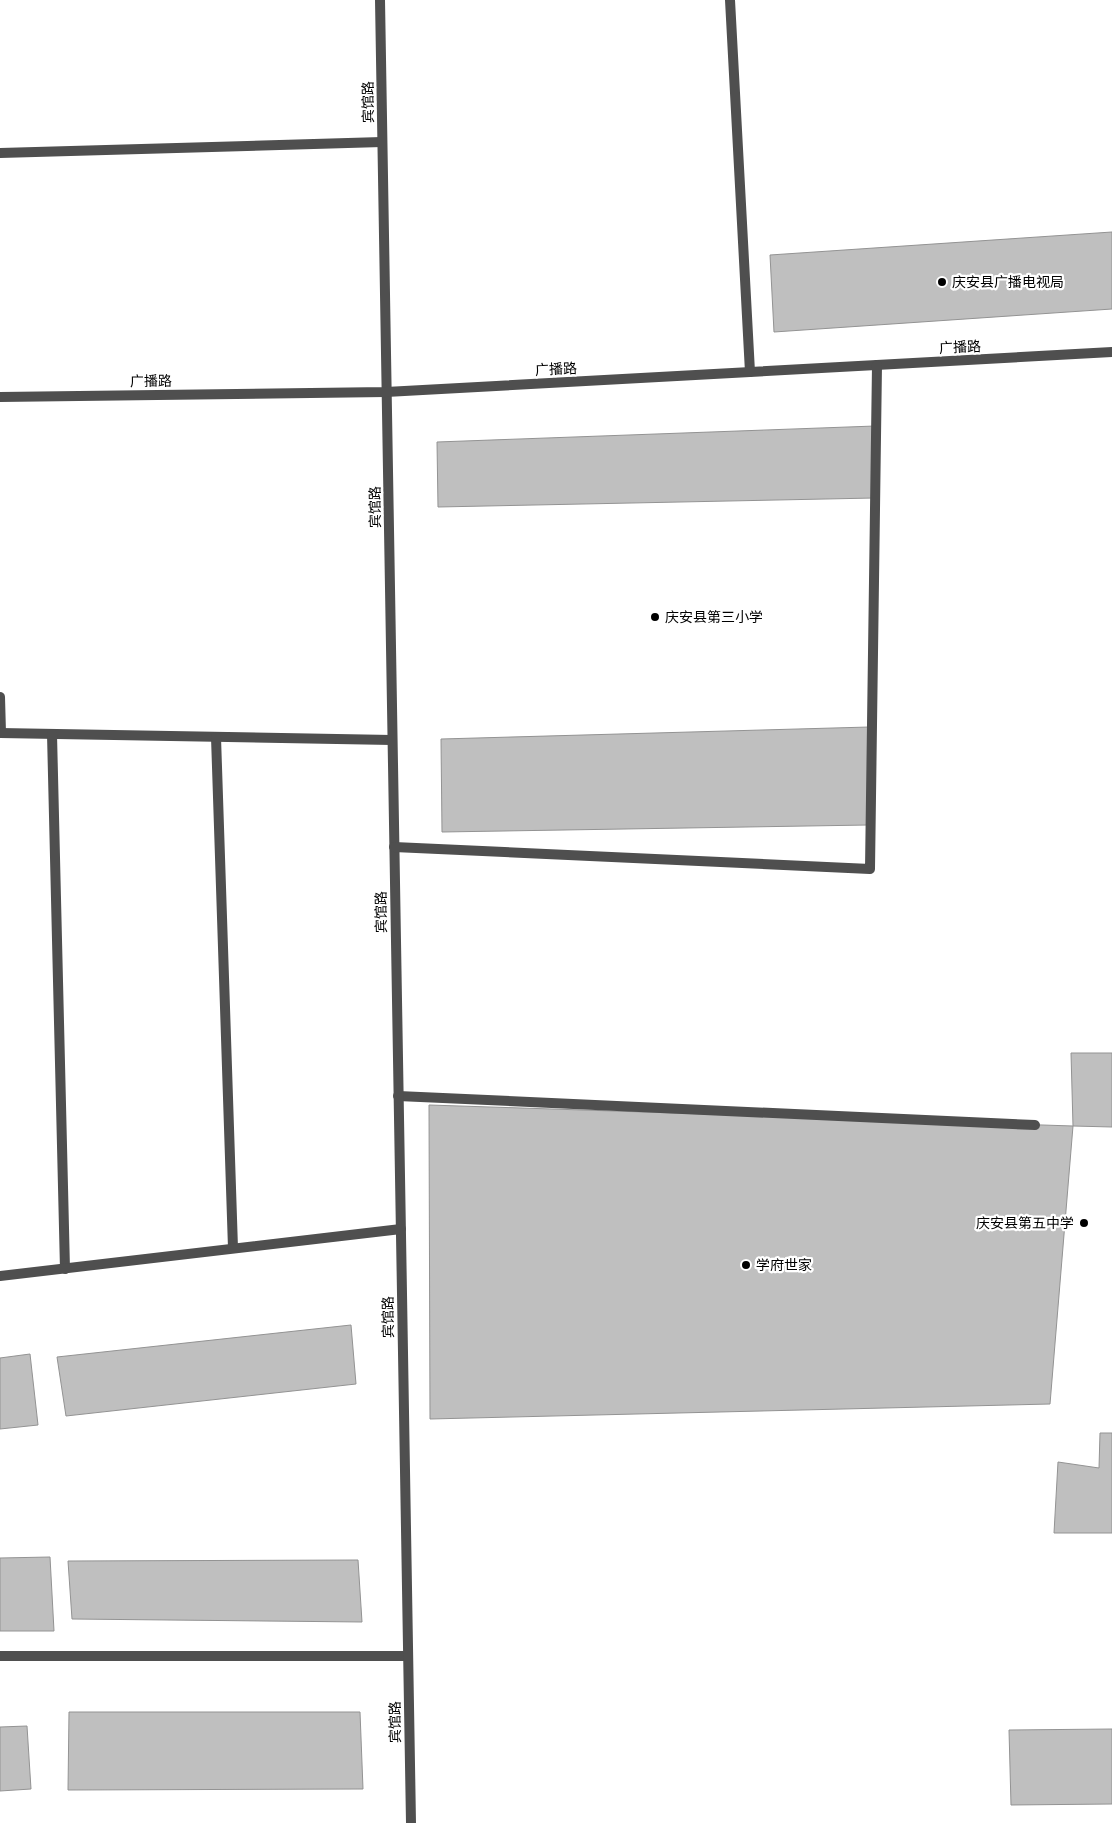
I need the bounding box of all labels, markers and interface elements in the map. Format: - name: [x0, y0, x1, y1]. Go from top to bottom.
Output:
- street label: 宾馆路: [360, 81, 376, 123]
- place label: 庆安县广播电视局: [952, 274, 1064, 290]
- marker: 庆安县广播电视局: [936, 276, 948, 288]
- street label: 广播路: [939, 338, 981, 356]
- street label: 广播路: [535, 360, 577, 378]
- street label: 广播路: [130, 373, 172, 389]
- street label: 宾馆路: [367, 486, 383, 528]
- place label: 庆安县第三小学: [665, 609, 763, 625]
- marker: 庆安县第三小学: [649, 611, 661, 623]
- street label: 宾馆路: [373, 891, 389, 933]
- place label: 庆安县第五中学: [976, 1215, 1074, 1231]
- marker: 庆安县第五中学: [1078, 1217, 1090, 1229]
- place label: 学府世家: [756, 1257, 812, 1273]
- marker: 学府世家: [740, 1259, 752, 1271]
- street label: 宾馆路: [380, 1296, 396, 1338]
- street label: 宾馆路: [387, 1701, 403, 1743]

